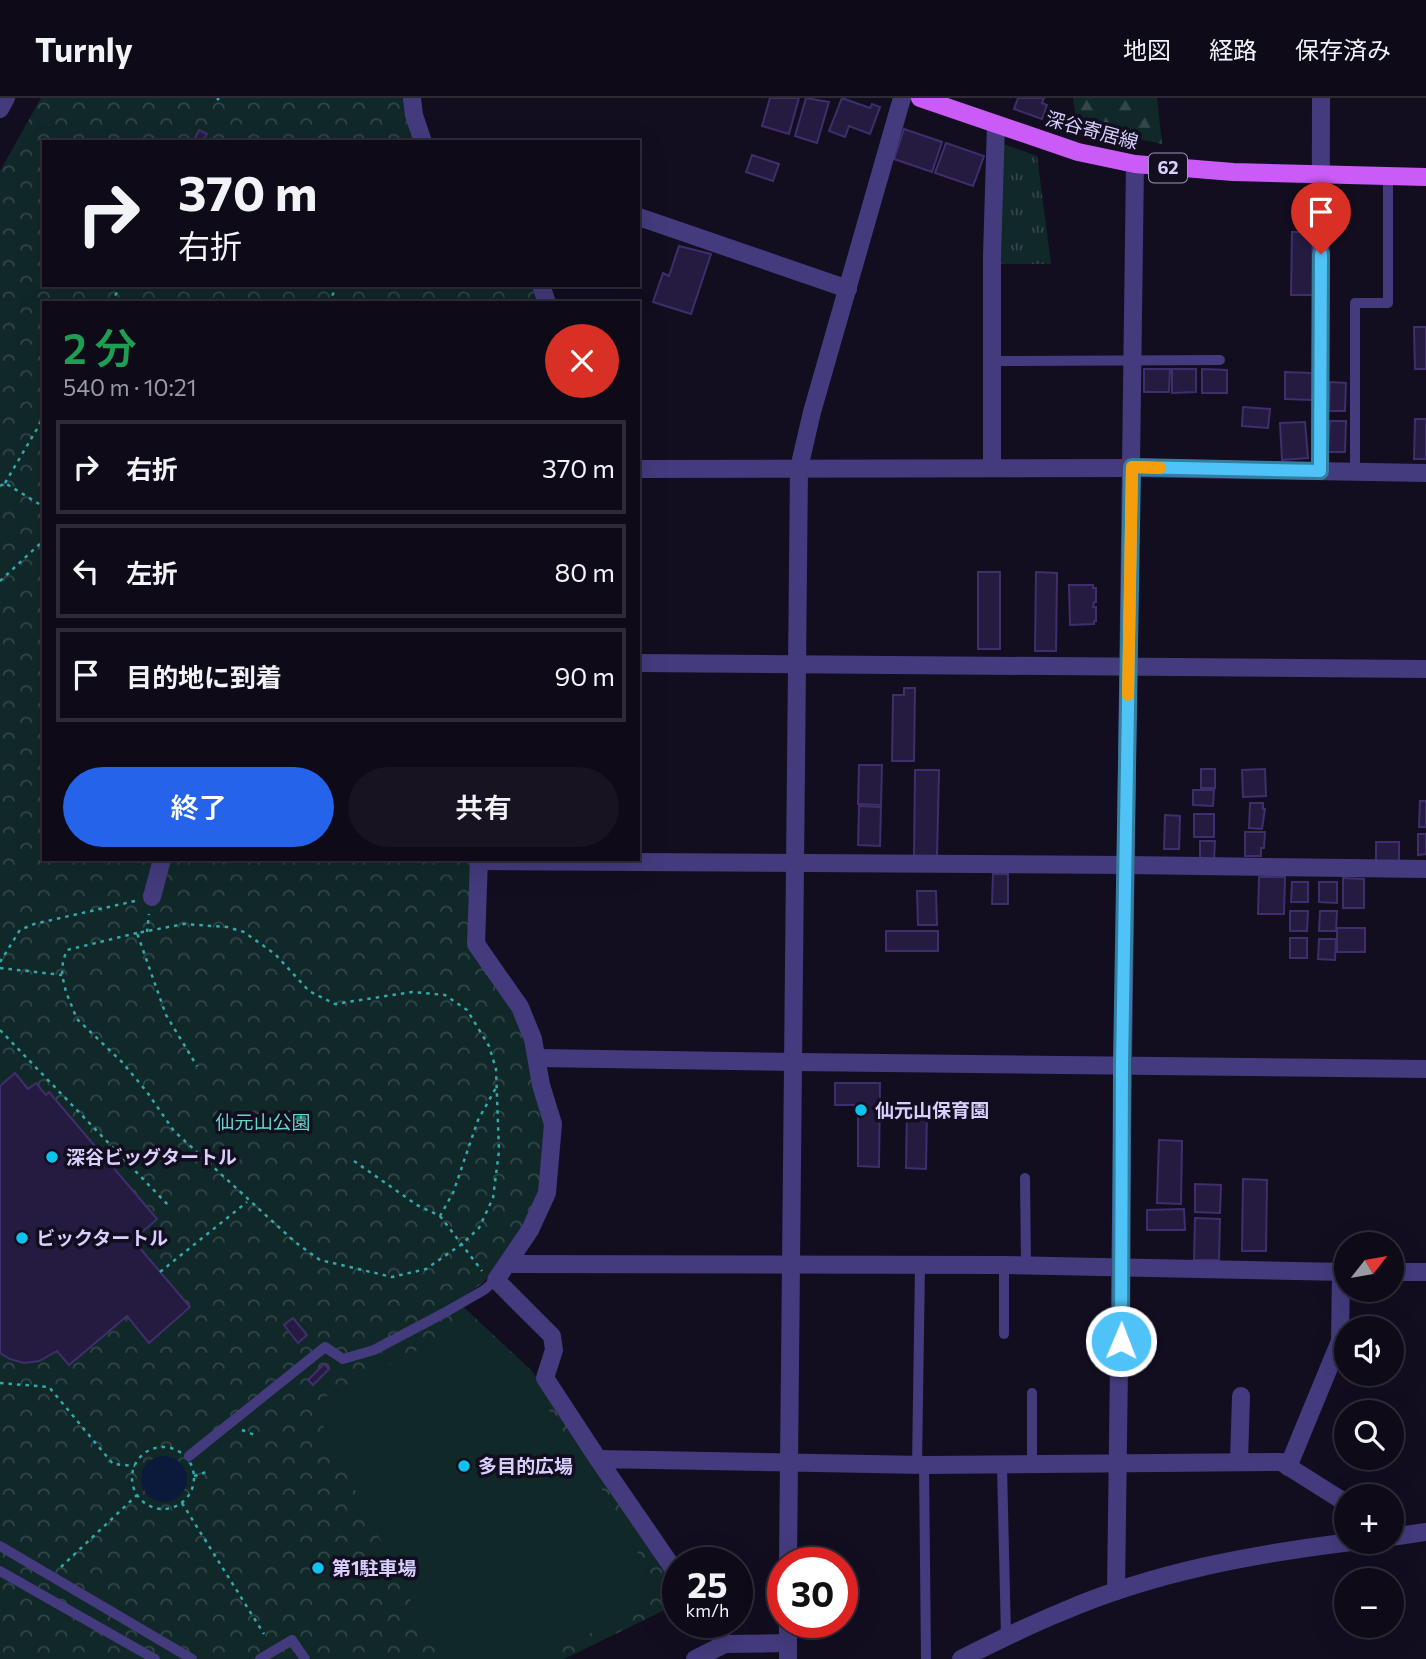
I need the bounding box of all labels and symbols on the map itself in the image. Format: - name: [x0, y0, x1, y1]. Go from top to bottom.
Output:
- street label: 深谷寄居線: [1043, 106, 1141, 153]
- road number: 62: [1149, 154, 1187, 182]
- pin: [1291, 182, 1351, 254]
- place label: 仙元山保育園: [875, 1098, 989, 1121]
- marker: 仙元山保育園: [853, 1102, 869, 1118]
- park label: 仙元山公園: [215, 1110, 311, 1133]
- place label: 深谷ビッグタートル: [66, 1145, 237, 1168]
- marker: 深谷ビッグタートル: [44, 1149, 60, 1165]
- place label: ビックタートル: [36, 1226, 168, 1249]
- marker: ビックタートル: [14, 1230, 30, 1246]
- north arrow: [1334, 1232, 1404, 1302]
- position arrow: [1084, 1304, 1158, 1378]
- place label: 多目的広場: [478, 1454, 573, 1477]
- marker: 多目的広場: [456, 1458, 472, 1474]
- speed limit sign: 30: [767, 1547, 858, 1638]
- place label: 第1駐車場: [332, 1556, 417, 1579]
- marker: 第1駐車場: [310, 1560, 326, 1576]

